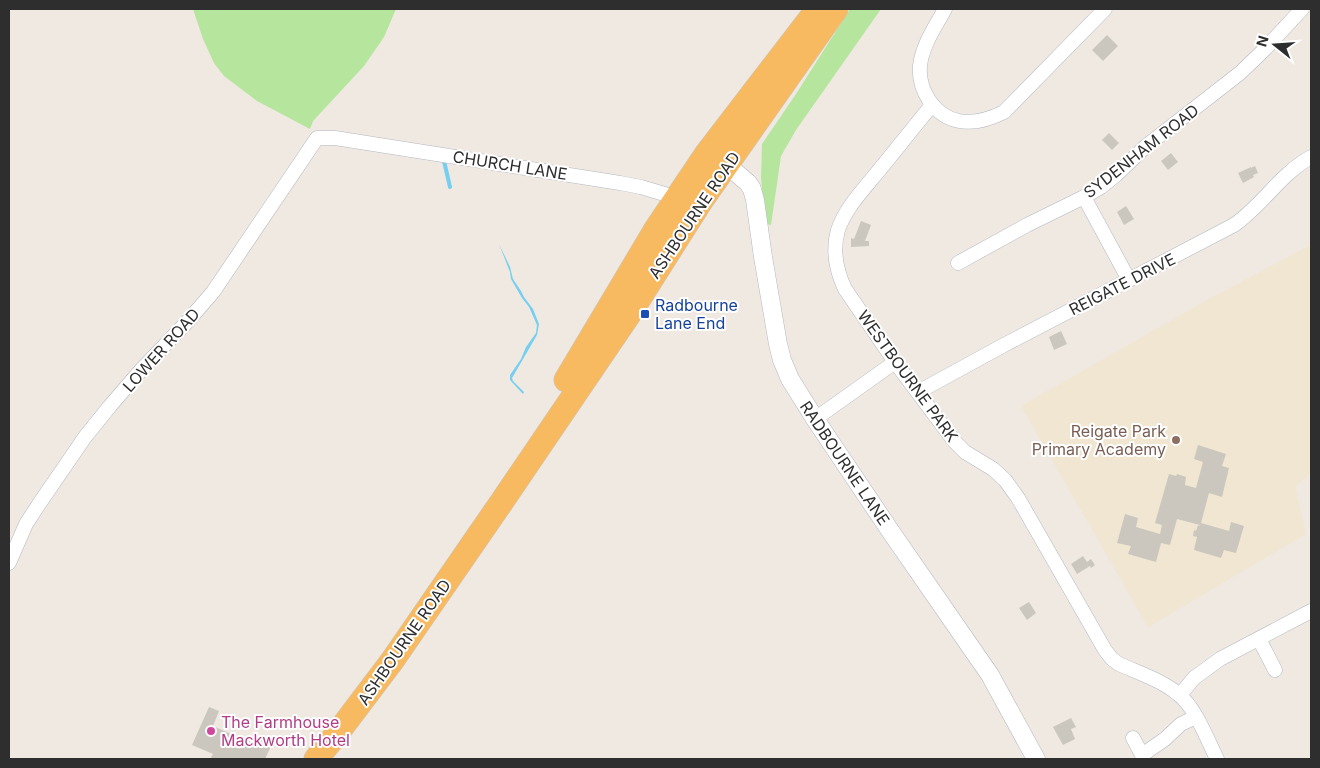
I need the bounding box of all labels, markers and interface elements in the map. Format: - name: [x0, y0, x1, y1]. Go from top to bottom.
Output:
- north arrow: [1250, 20, 1300, 70]
- text: N: [1252, 33, 1272, 49]
- street label: SYDENHAM ROAD: [1079, 100, 1203, 202]
- street label: CHURCH LANE: [451, 146, 569, 184]
- street label: ASHBOURNE ROAD: [644, 148, 744, 282]
- street label: REIGATE DRIVE: [1065, 249, 1179, 319]
- place label: Radbourne Lane End: [655, 295, 738, 333]
- street label: LOWER ROAD: [118, 304, 204, 396]
- street label: WESTBOURNE PARK: [853, 306, 963, 446]
- marker: Radbourne Lane End: [639, 308, 651, 320]
- street label: RADBOURNE LANE: [796, 397, 894, 529]
- place label: Reigate Park Primary Academy: [1032, 421, 1166, 459]
- marker: Reigate Park Primary Academy: [1170, 434, 1182, 446]
- street label: ASHBOURNE ROAD: [353, 575, 455, 709]
- place label: The Farmhouse Mackworth Hotel: [221, 712, 350, 750]
- marker: The Farmhouse Mackworth Hotel: [205, 725, 217, 737]

